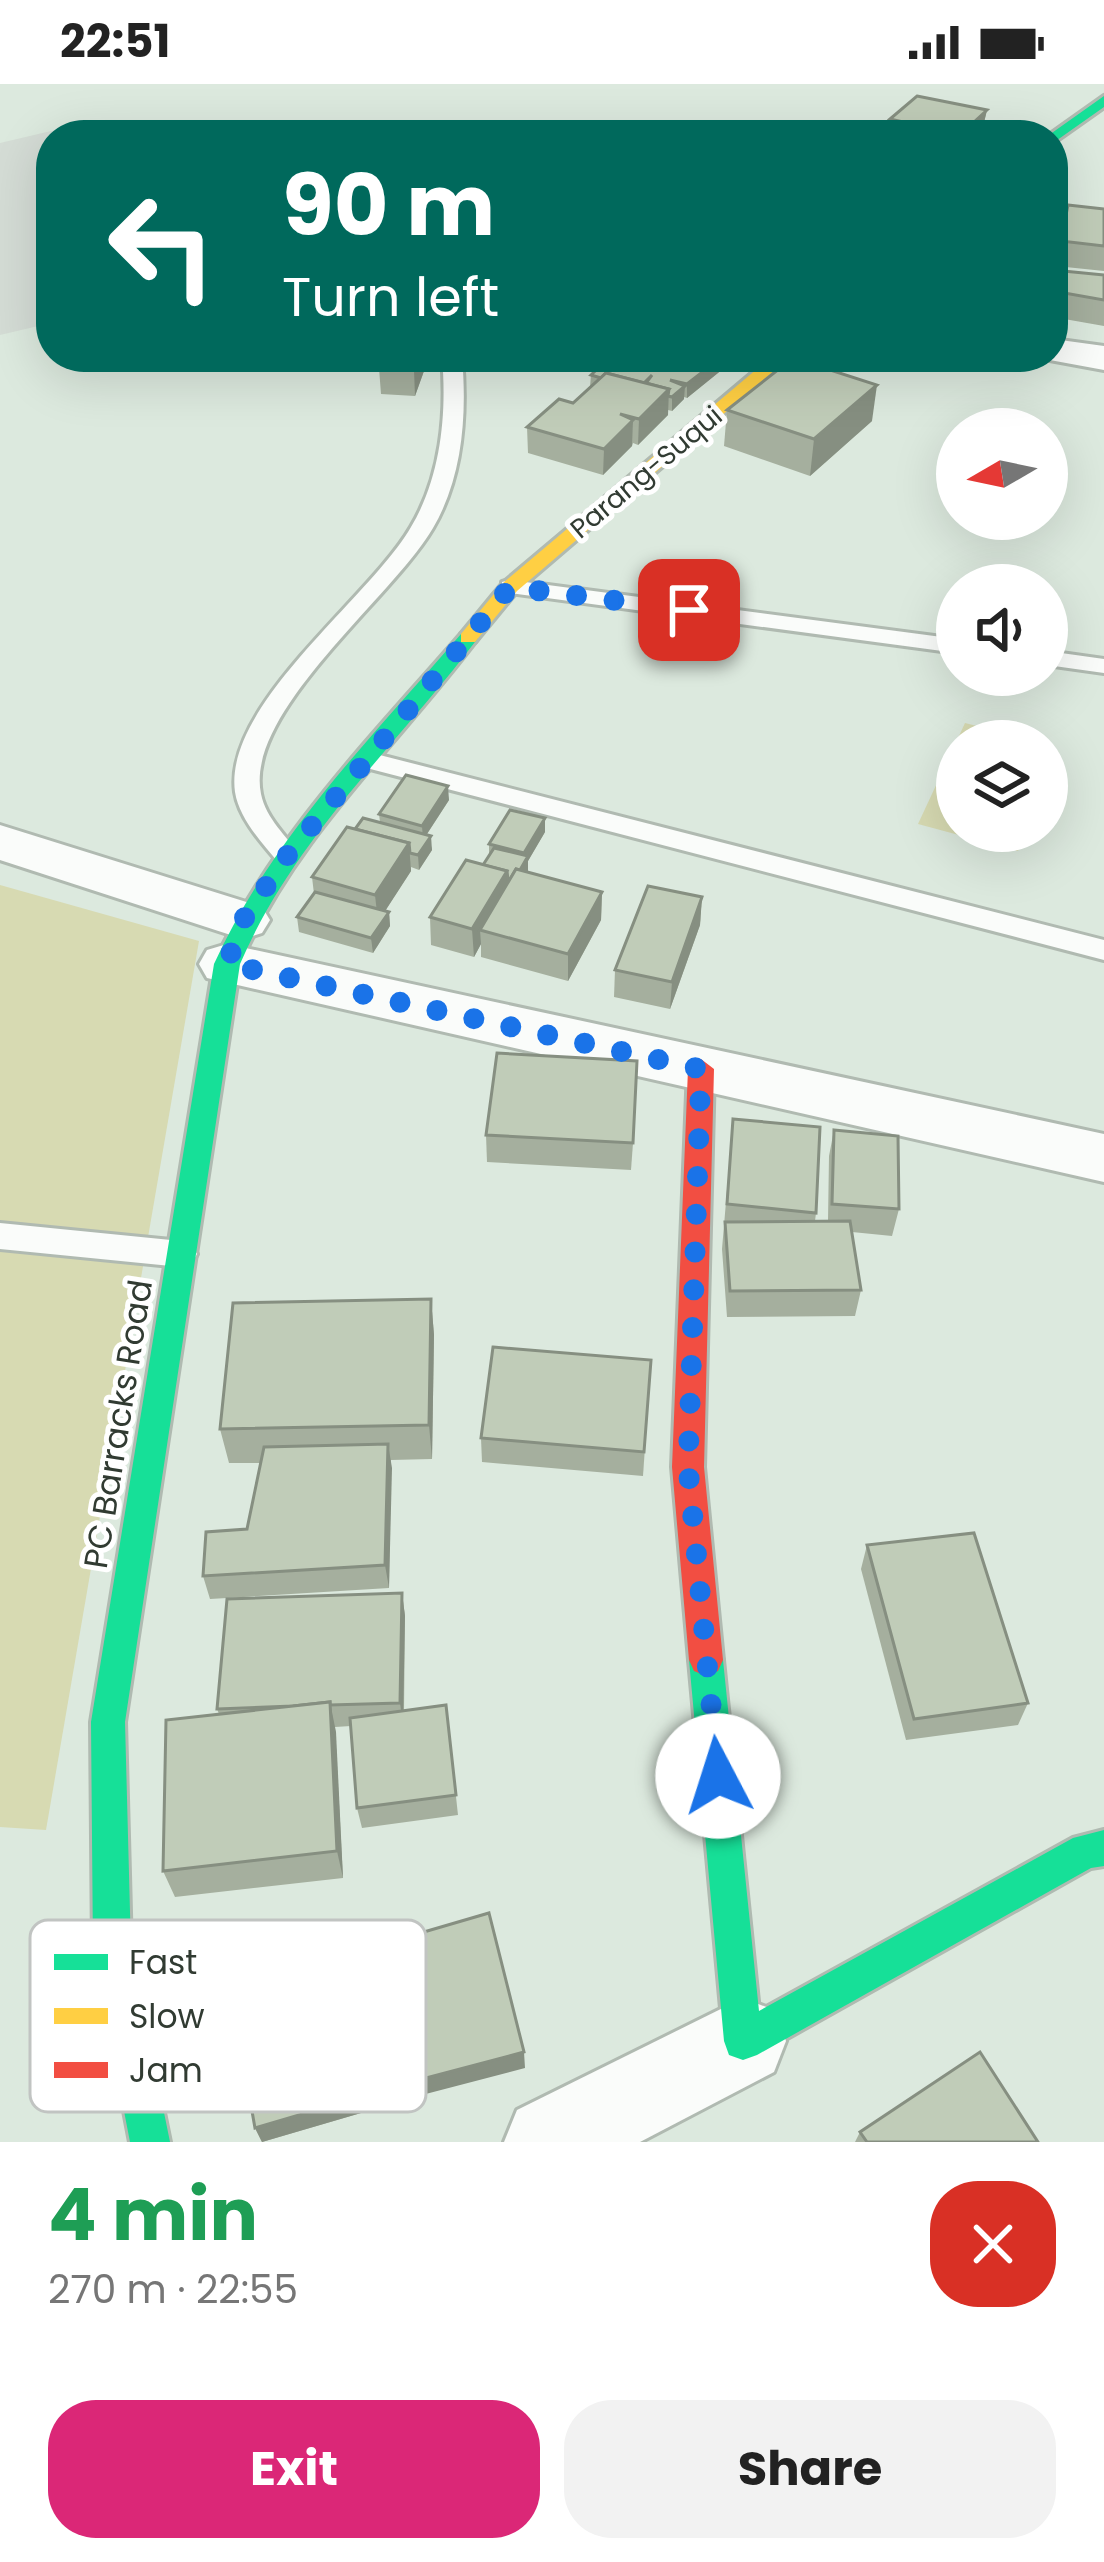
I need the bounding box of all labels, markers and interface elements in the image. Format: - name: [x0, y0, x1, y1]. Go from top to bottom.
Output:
- text: 22:51: [60, 10, 170, 73]
- text: 90 m: [282, 147, 495, 264]
- icon: left: [84, 168, 240, 324]
- text: Turn left: [282, 259, 499, 335]
- street label: Parang-Suqui: [562, 397, 730, 547]
- north arrow: [936, 408, 1068, 540]
- map controls: [936, 408, 1068, 852]
- pin: [638, 559, 740, 661]
- button: sound: [936, 564, 1068, 696]
- icon: arrive: [656, 577, 722, 643]
- button: layers: [936, 720, 1068, 852]
- street label: PC Barracks Road: [72, 1276, 164, 1572]
- position arrow: [655, 1713, 781, 1839]
- legend: [30, 1920, 426, 2112]
- text: Fast: [129, 1939, 197, 1986]
- text: Slow: [129, 1993, 205, 2040]
- text: Jam: [129, 2047, 203, 2094]
- text: 4 min: [48, 2164, 258, 2265]
- button: close: [930, 2181, 1056, 2307]
- text: 270 m · 22:55: [48, 2262, 298, 2317]
- button: Exit: [48, 2400, 540, 2538]
- button: Share: [564, 2400, 1056, 2538]

